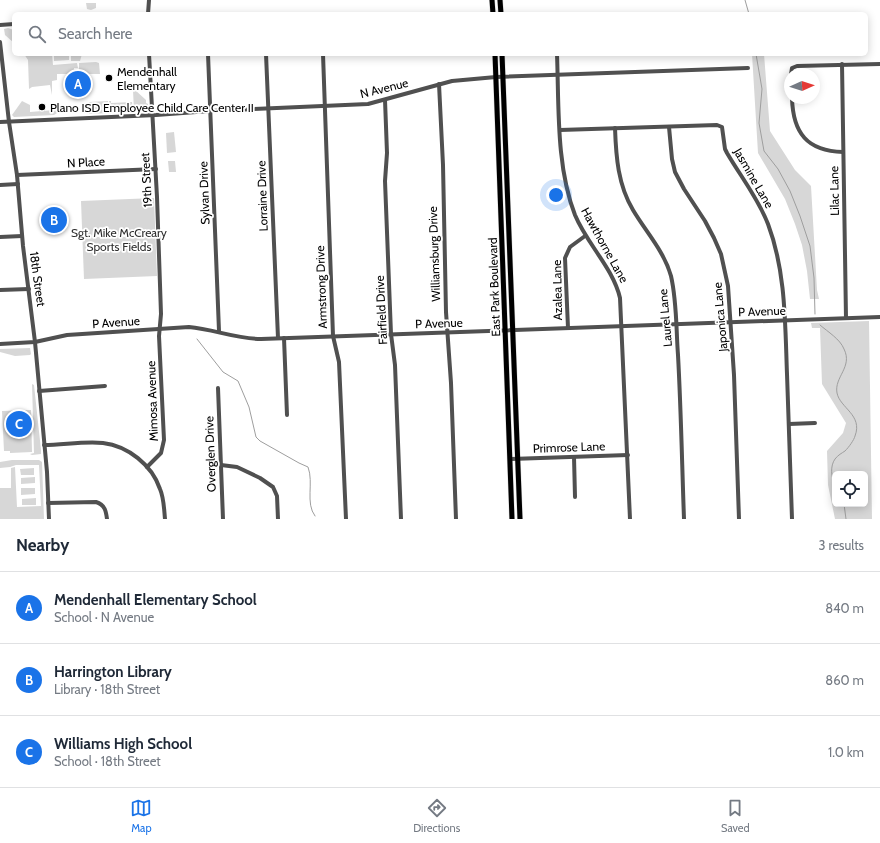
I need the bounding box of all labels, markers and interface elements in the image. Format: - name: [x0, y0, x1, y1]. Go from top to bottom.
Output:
- search box: [12, 12, 868, 56]
- icon: search: [26, 23, 48, 45]
- text: Search here: [58, 25, 133, 43]
- place label: Mendenhall Elementary: [117, 64, 177, 93]
- north arrow: [784, 68, 820, 104]
- pin: A: [65, 69, 91, 99]
- marker: Mendenhall Elementary: [104, 73, 114, 83]
- street label: N Avenue: [358, 75, 410, 101]
- place label: Plano ISD Employee Child Care Center II: [50, 100, 254, 115]
- marker: Plano ISD Employee Child Care Center II: [37, 102, 47, 112]
- street label: Jasmine Lane: [730, 144, 777, 211]
- street label: 19th Street: [137, 152, 155, 208]
- street label: N Place: [67, 154, 105, 170]
- street label: Lorraine Drive: [253, 160, 271, 232]
- street label: Sylvan Drive: [195, 161, 213, 225]
- street label: Lilac Lane: [826, 166, 842, 216]
- your location: [546, 185, 566, 205]
- pin: B: [41, 205, 67, 235]
- street label: Hawthorne Lane: [578, 205, 632, 285]
- street label: Williamsburg Drive: [425, 206, 443, 302]
- park label: Sgt. Mike McCreary Sports Fields: [71, 225, 167, 254]
- street label: East Park Boulevard: [485, 237, 503, 337]
- street label: Armstrong Drive: [312, 245, 330, 329]
- street label: 18th Street: [27, 251, 49, 307]
- street label: Azalea Lane: [549, 259, 565, 321]
- street label: Fairfield Drive: [372, 275, 390, 345]
- street label: Japonica Lane: [709, 282, 731, 353]
- street label: Laurel Lane: [655, 288, 675, 348]
- street label: P Avenue: [738, 303, 786, 319]
- street label: P Avenue: [92, 313, 140, 331]
- street label: P Avenue: [415, 315, 463, 331]
- street label: Mimosa Avenue: [143, 360, 161, 442]
- pin: C: [6, 409, 32, 439]
- street label: Overglen Drive: [201, 416, 219, 492]
- street label: Primrose Lane: [533, 438, 605, 456]
- map controls: [832, 471, 868, 507]
- button: locate: [832, 471, 868, 507]
- text: Nearby: [16, 535, 69, 555]
- text: 3 results: [818, 537, 864, 553]
- text: Mendenhall Elementary School: [54, 591, 257, 609]
- text: A: [25, 600, 33, 616]
- text: 840 m: [825, 600, 864, 616]
- text: School · N Avenue: [54, 609, 154, 625]
- text: Harrington Library: [54, 663, 172, 681]
- text: B: [25, 672, 33, 688]
- text: 860 m: [825, 672, 864, 688]
- text: Library · 18th Street: [54, 681, 160, 697]
- text: Williams High School: [54, 735, 192, 753]
- text: C: [25, 744, 33, 760]
- text: 1.0 km: [828, 744, 864, 760]
- text: School · 18th Street: [54, 753, 161, 769]
- tab: Map: [130, 797, 152, 835]
- tab: Directions: [413, 797, 460, 835]
- tab: Saved: [721, 797, 750, 835]

